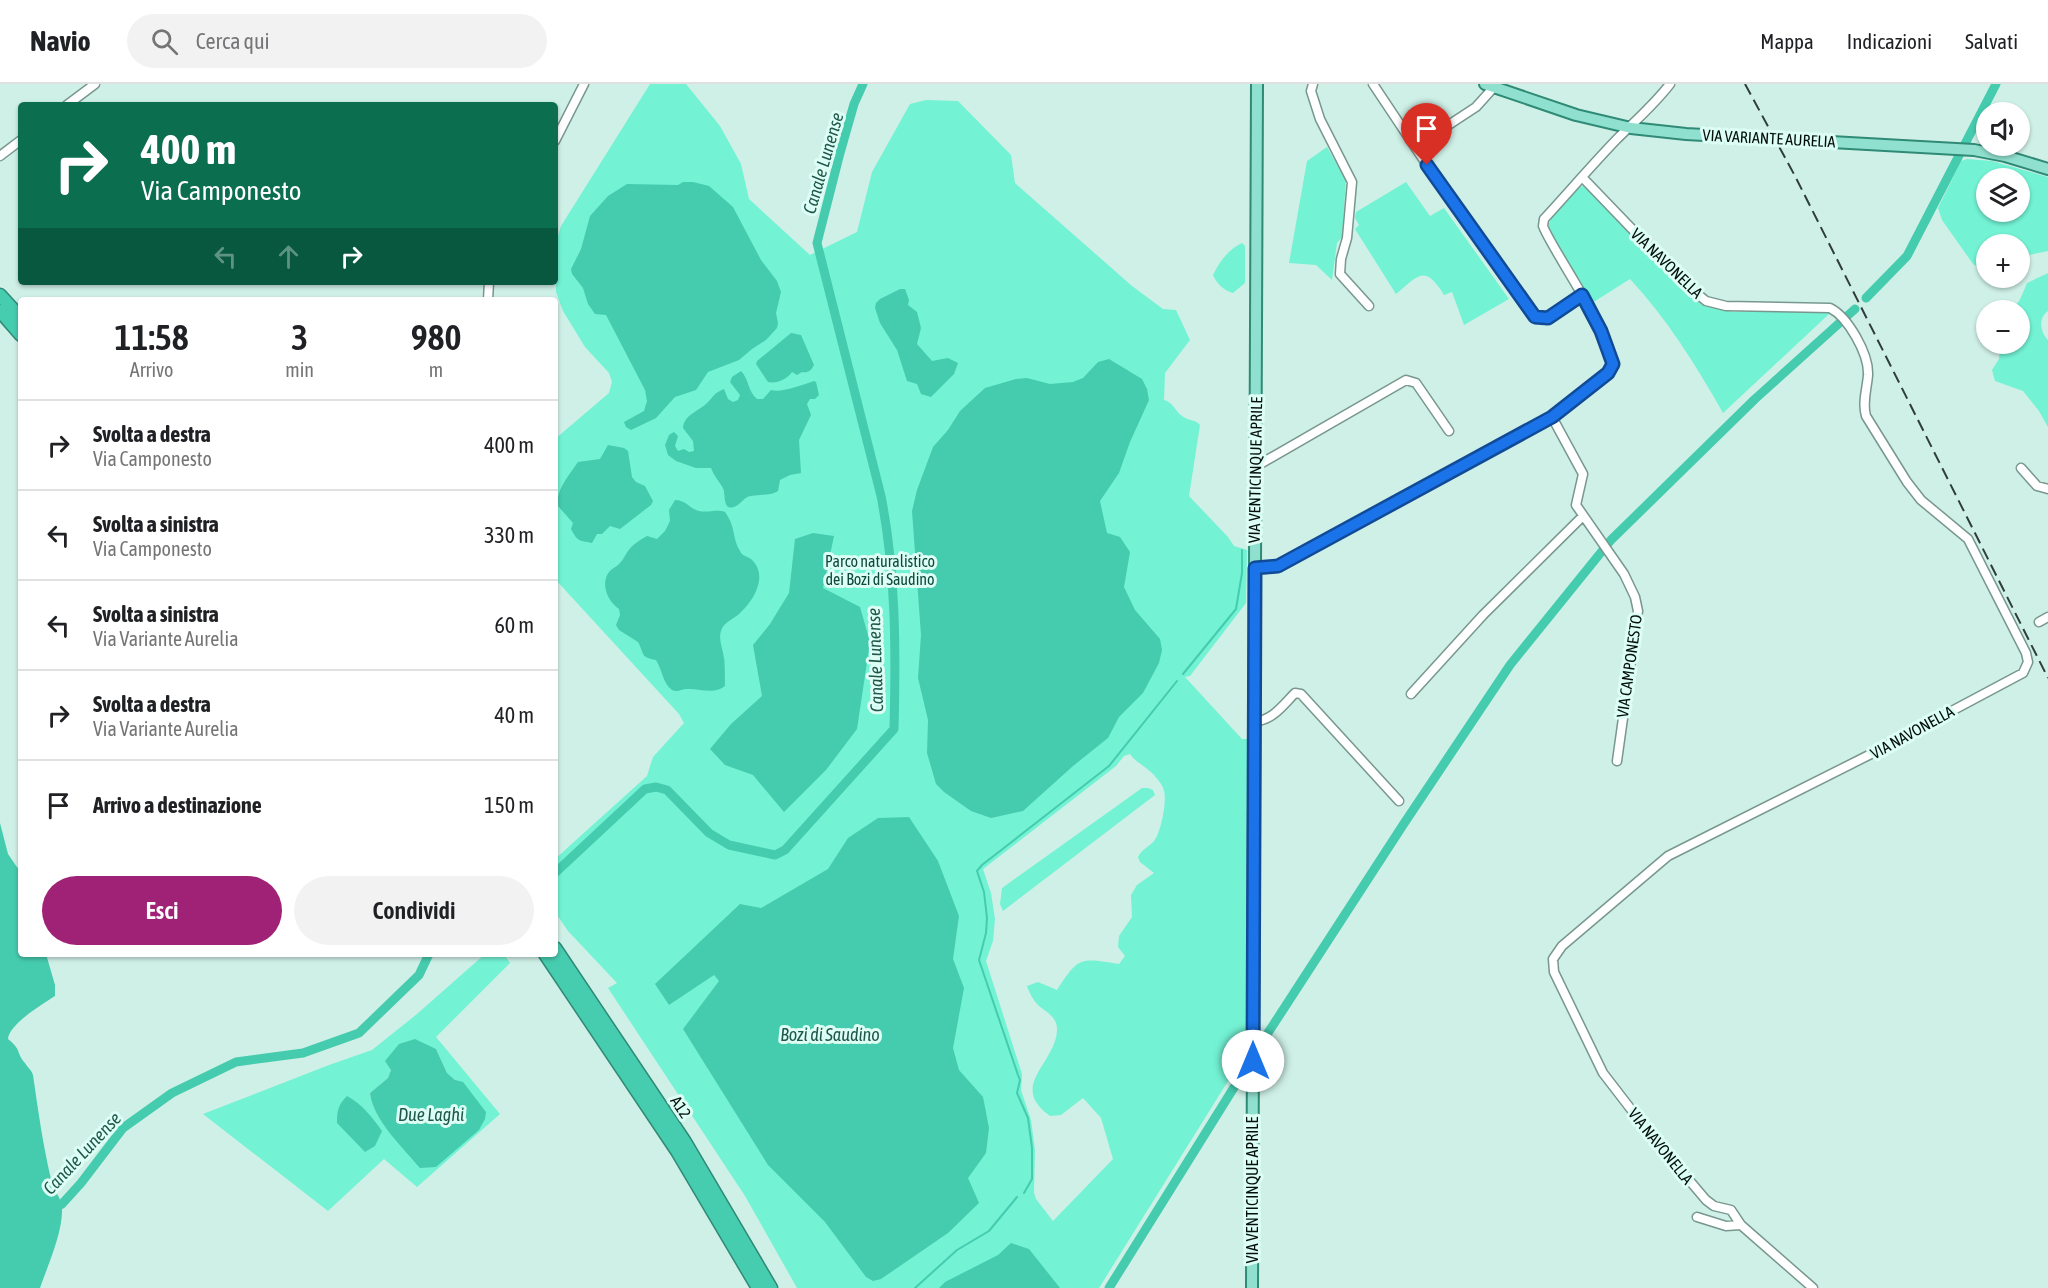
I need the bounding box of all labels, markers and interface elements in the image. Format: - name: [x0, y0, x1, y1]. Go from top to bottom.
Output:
- search box: [127, 14, 547, 68]
- text: Navio: [30, 25, 91, 57]
- icon: search: [148, 25, 181, 58]
- text: Cerca qui: [196, 28, 270, 54]
- text: Mappa: [1760, 29, 1814, 53]
- text: Indicazioni: [1847, 29, 1932, 53]
- text: Salvati: [1965, 29, 2018, 53]
- map controls: [1976, 102, 2030, 354]
- button: sound: [1976, 102, 2030, 156]
- pin: [1401, 103, 1452, 165]
- water label: Canale Lunense: [799, 110, 847, 216]
- icon: arrive: [1410, 112, 1443, 145]
- text: 400 m: [141, 125, 236, 173]
- icon: right: [42, 126, 120, 204]
- street label: VIA VARIANTE AURELIA: [1702, 126, 1836, 150]
- button: layers: [1976, 168, 2030, 222]
- text: Via Camponesto: [141, 175, 301, 206]
- street label: VIA NAVONELLA: [1628, 224, 1707, 302]
- button: +: [1976, 234, 2030, 288]
- icon: left: [209, 240, 242, 273]
- icon: ahead: [272, 240, 305, 273]
- icon: right: [335, 240, 368, 273]
- button: −: [1976, 300, 2030, 354]
- text: 11:58: [115, 316, 189, 358]
- text: 3: [291, 316, 308, 358]
- text: 980: [411, 316, 461, 358]
- text: Arrivo: [130, 358, 173, 381]
- text: min: [285, 358, 314, 381]
- text: m: [429, 358, 443, 381]
- street label: VIA VENTICINQUE APRILE: [1245, 396, 1265, 543]
- text: Svolta a destra: [93, 421, 211, 447]
- icon: right: [42, 429, 75, 462]
- text: 400 m: [484, 432, 534, 458]
- text: Via Camponesto: [93, 447, 212, 470]
- text: Svolta a sinistra: [93, 511, 219, 537]
- icon: left: [42, 519, 75, 552]
- text: 330 m: [484, 522, 534, 548]
- text: Via Camponesto: [93, 537, 212, 560]
- park label: Parco naturalistico dei Bozi di Saudino: [825, 552, 935, 588]
- text: Svolta a sinistra: [93, 601, 219, 627]
- water label: Canale Lunense: [863, 607, 887, 713]
- icon: left: [42, 609, 75, 642]
- text: 60 m: [494, 612, 534, 638]
- street label: VIA CAMPONESTO: [1613, 613, 1645, 719]
- text: Via Variante Aurelia: [93, 627, 238, 650]
- text: Svolta a destra: [93, 691, 211, 717]
- icon: right: [42, 699, 75, 732]
- text: 40 m: [494, 702, 534, 728]
- street label: VIA NAVONELLA: [1867, 702, 1957, 762]
- text: Via Variante Aurelia: [93, 717, 238, 740]
- icon: arrive: [42, 789, 75, 822]
- text: Arrivo a destinazione: [93, 792, 262, 818]
- text: 150 m: [484, 792, 534, 818]
- button: Esci: [42, 876, 282, 945]
- button: Condividi: [294, 876, 534, 945]
- water label: Bozi di Saudino: [780, 1024, 880, 1045]
- position arrow: [1221, 1029, 1285, 1093]
- street label: A12: [667, 1092, 695, 1122]
- water label: Due Laghi: [398, 1104, 464, 1125]
- street label: VIA NAVONELLA: [1625, 1104, 1697, 1188]
- water label: Canale Lunense: [39, 1108, 125, 1198]
- street label: VIA VENTICINQUE APRILE: [1243, 1117, 1261, 1263]

